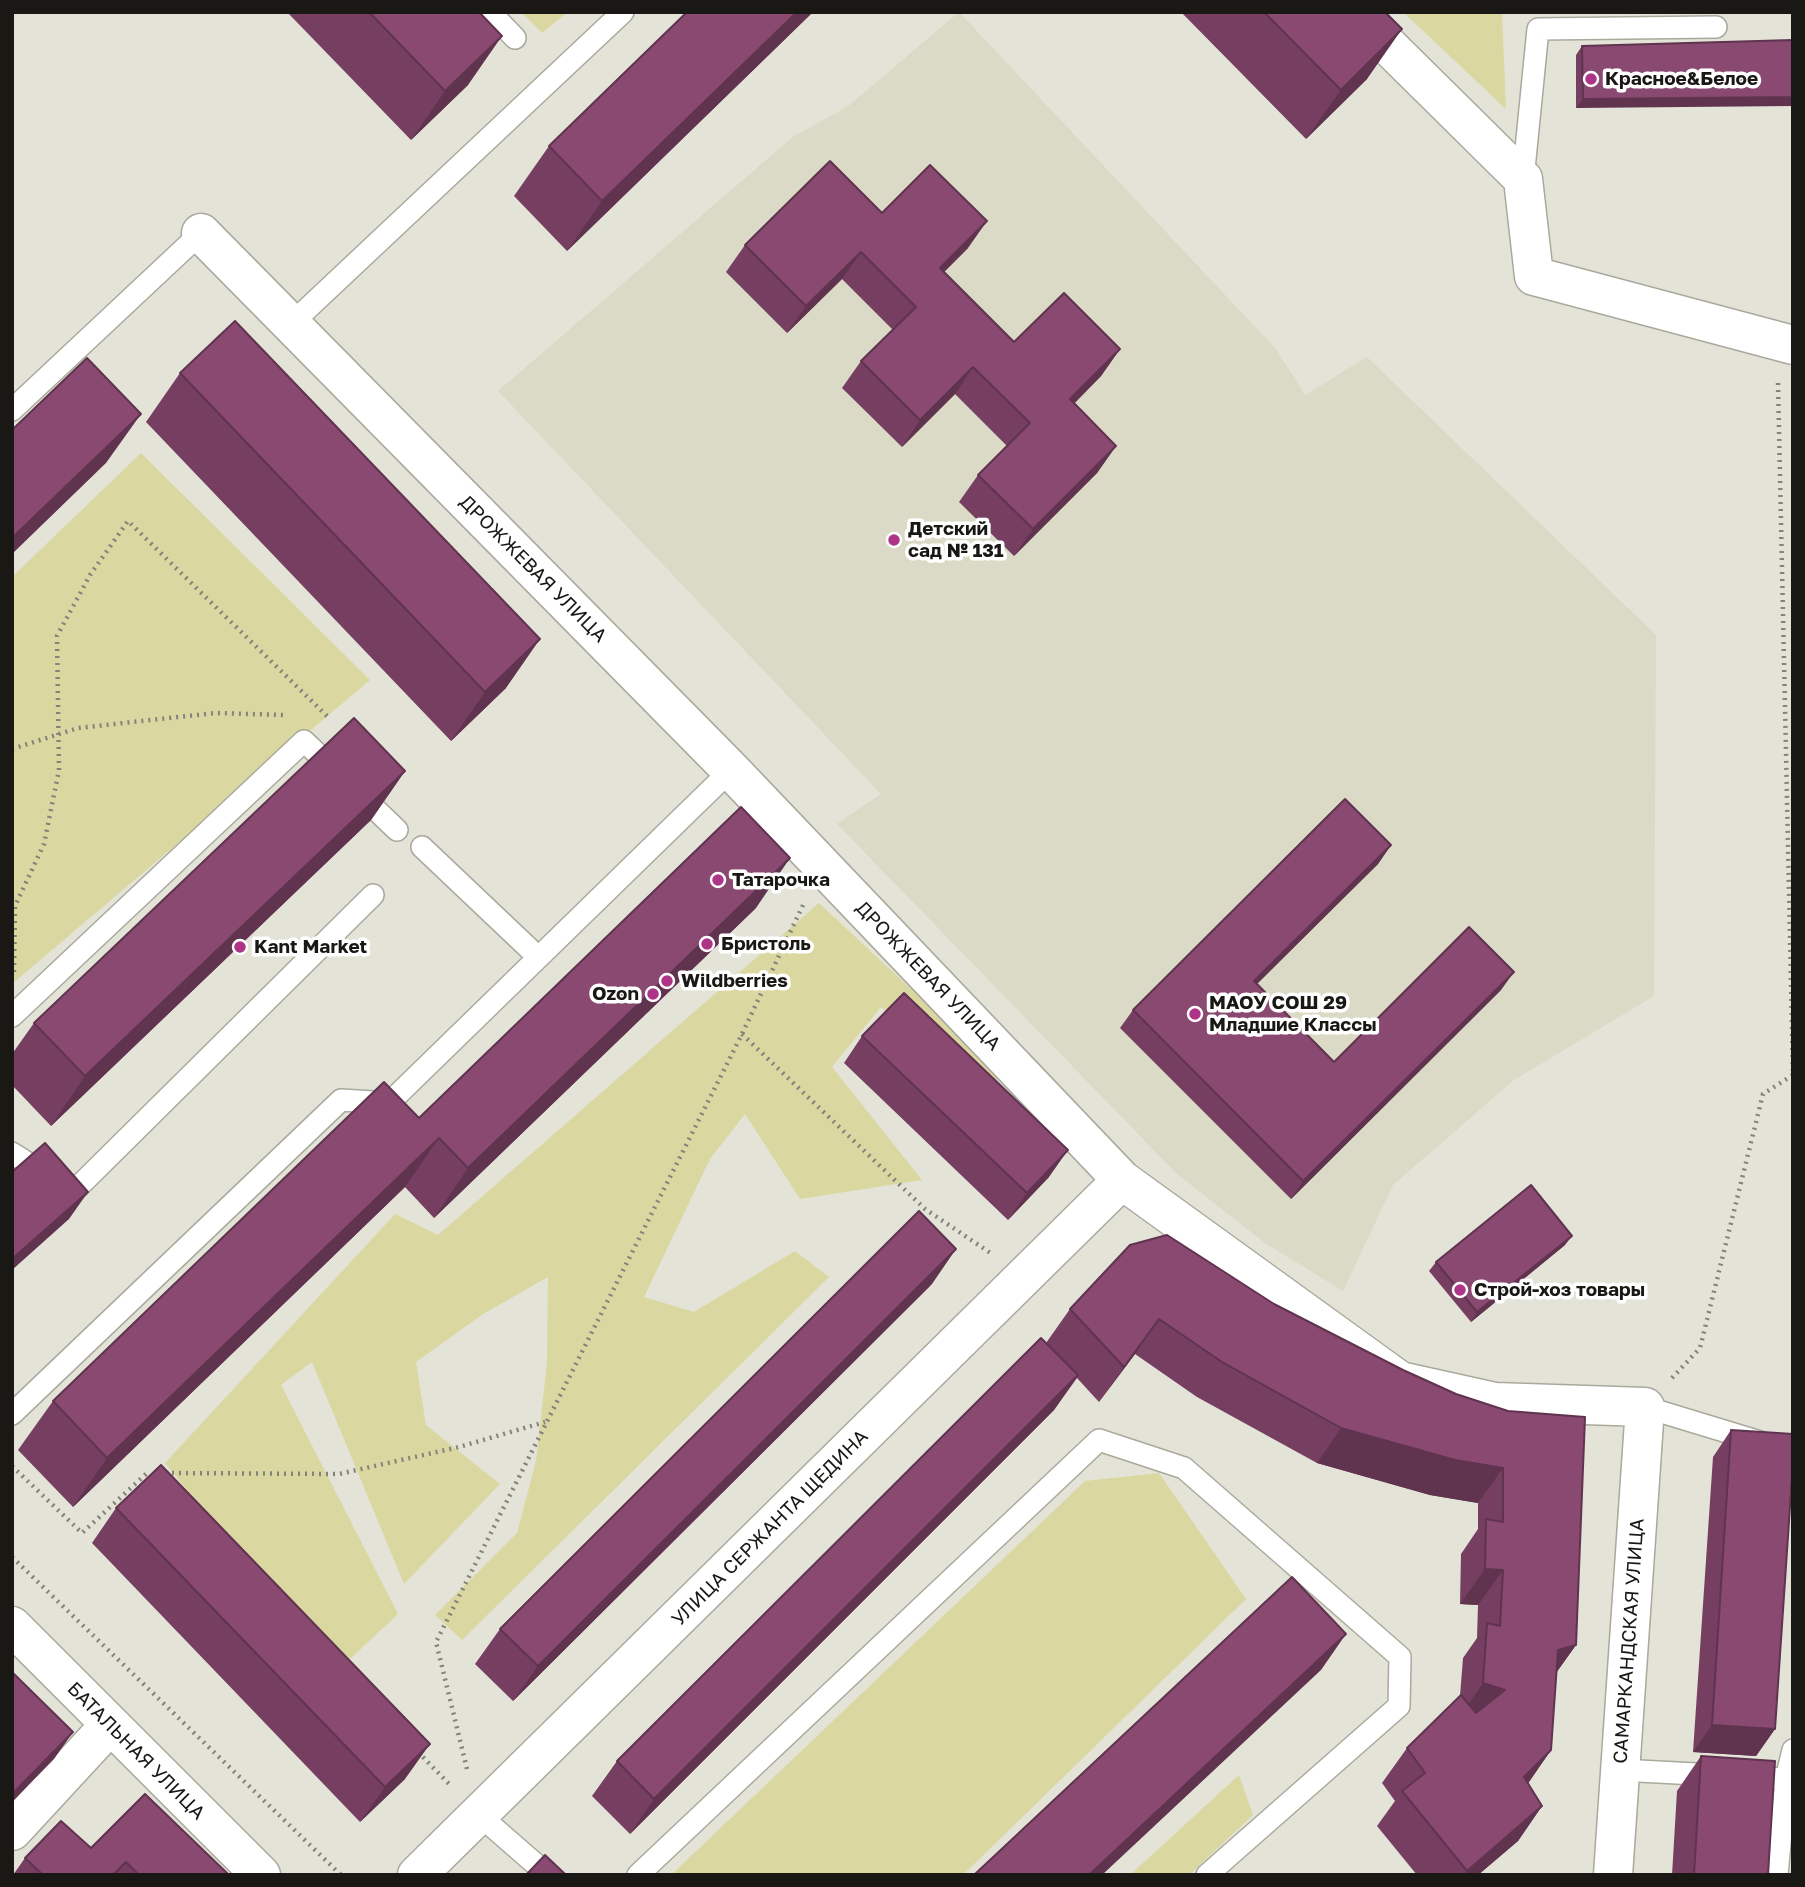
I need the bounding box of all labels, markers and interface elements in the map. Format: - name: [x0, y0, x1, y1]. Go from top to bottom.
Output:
- place label: Красное&Белое: [1605, 68, 1758, 90]
- marker: Красное&Белое: [1583, 71, 1599, 87]
- street label: ДРОЖЖЕВАЯ УЛИЦА: [455, 491, 611, 647]
- place label: Детский сад № 131: [908, 518, 1004, 562]
- marker: Детский сад № 131: [886, 532, 902, 548]
- place label: Татарочка: [732, 869, 830, 891]
- marker: Татарочка: [710, 872, 726, 888]
- street label: ДРОЖЖЕВАЯ УЛИЦА: [851, 897, 1005, 1055]
- place label: Бристоль: [721, 933, 811, 955]
- place label: Kant Market: [254, 936, 367, 958]
- marker: Бристоль: [699, 936, 715, 952]
- marker: Kant Market: [232, 939, 248, 955]
- place label: Wildberries: [681, 970, 788, 992]
- marker: Wildberries: [659, 973, 675, 989]
- place label: Ozon: [592, 983, 639, 1005]
- marker: Ozon: [645, 986, 661, 1002]
- place label: МАОУ СОШ 29 Младшие Классы: [1209, 992, 1377, 1036]
- marker: МАОУ СОШ 29 Младшие Классы: [1187, 1006, 1203, 1022]
- place label: Строй-хоз товары: [1474, 1279, 1645, 1301]
- marker: Строй-хоз товары: [1452, 1282, 1468, 1298]
- street label: УЛИЦА СЕРЖАНТА ЩЕДИНА: [667, 1425, 873, 1631]
- street label: САМАРКАНДСКАЯ УЛИЦА: [1609, 1518, 1649, 1764]
- street label: БАТАЛЬНАЯ УЛИЦА: [62, 1677, 210, 1825]

